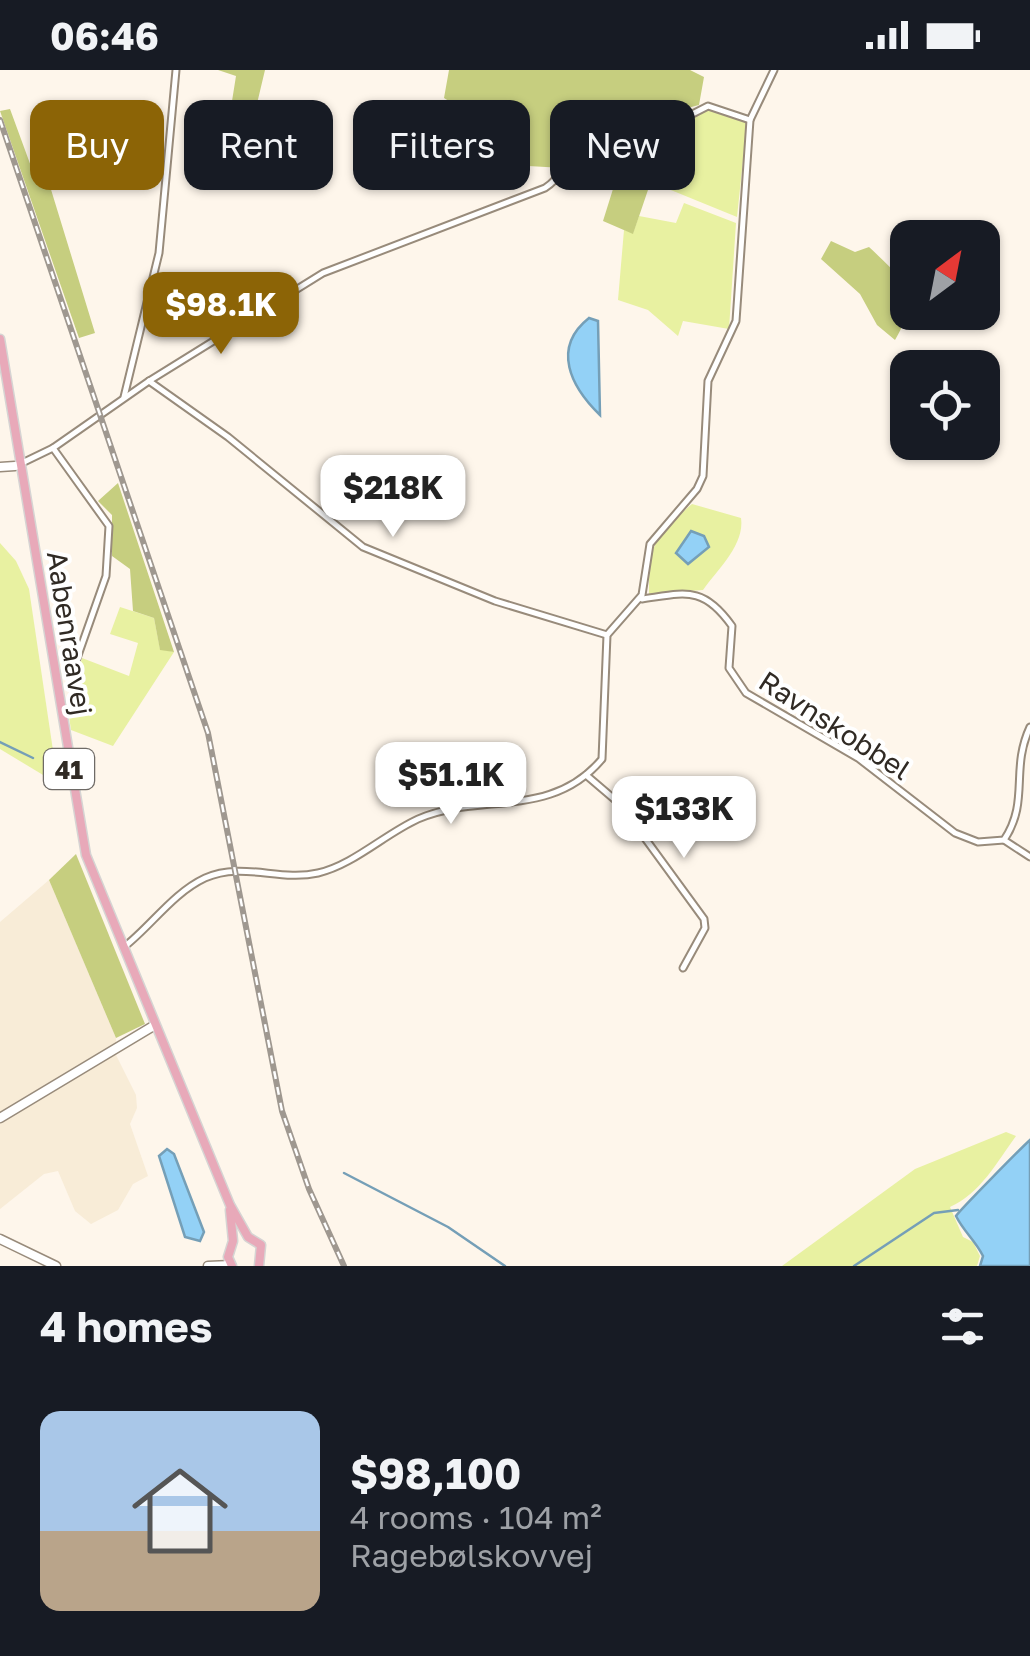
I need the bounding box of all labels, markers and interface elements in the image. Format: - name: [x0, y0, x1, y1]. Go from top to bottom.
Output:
- text: 06:46: [50, 13, 159, 58]
- chip: Buy: [30, 100, 164, 190]
- chip: Rent: [184, 100, 333, 190]
- chip: Filters: [353, 100, 530, 190]
- chip: New: [550, 100, 695, 190]
- north arrow: [890, 220, 1000, 330]
- map controls: [890, 220, 1000, 460]
- pin: $98.1K: [140, 272, 302, 357]
- text: $98.1K: [165, 285, 277, 323]
- button: locate: [890, 350, 1000, 460]
- pin: $218K: [323, 455, 463, 540]
- text: $218K: [342, 468, 444, 506]
- street label: Aabenraavej: [41, 549, 99, 717]
- street label: Ravnskobbel: [753, 664, 917, 786]
- pin: $51.1K: [370, 742, 532, 827]
- road number: 41: [44, 749, 94, 789]
- text: $51.1K: [397, 755, 505, 793]
- pin: $133K: [614, 776, 754, 861]
- text: $133K: [634, 789, 734, 827]
- icon: filters: [935, 1299, 990, 1354]
- text: 4 homes: [40, 1301, 212, 1351]
- text: $98,100: [350, 1448, 521, 1498]
- icon: home: [120, 1451, 240, 1571]
- text: 4 rooms · 104 m²: [350, 1498, 602, 1536]
- text: Ragebølskovvej: [350, 1536, 593, 1574]

